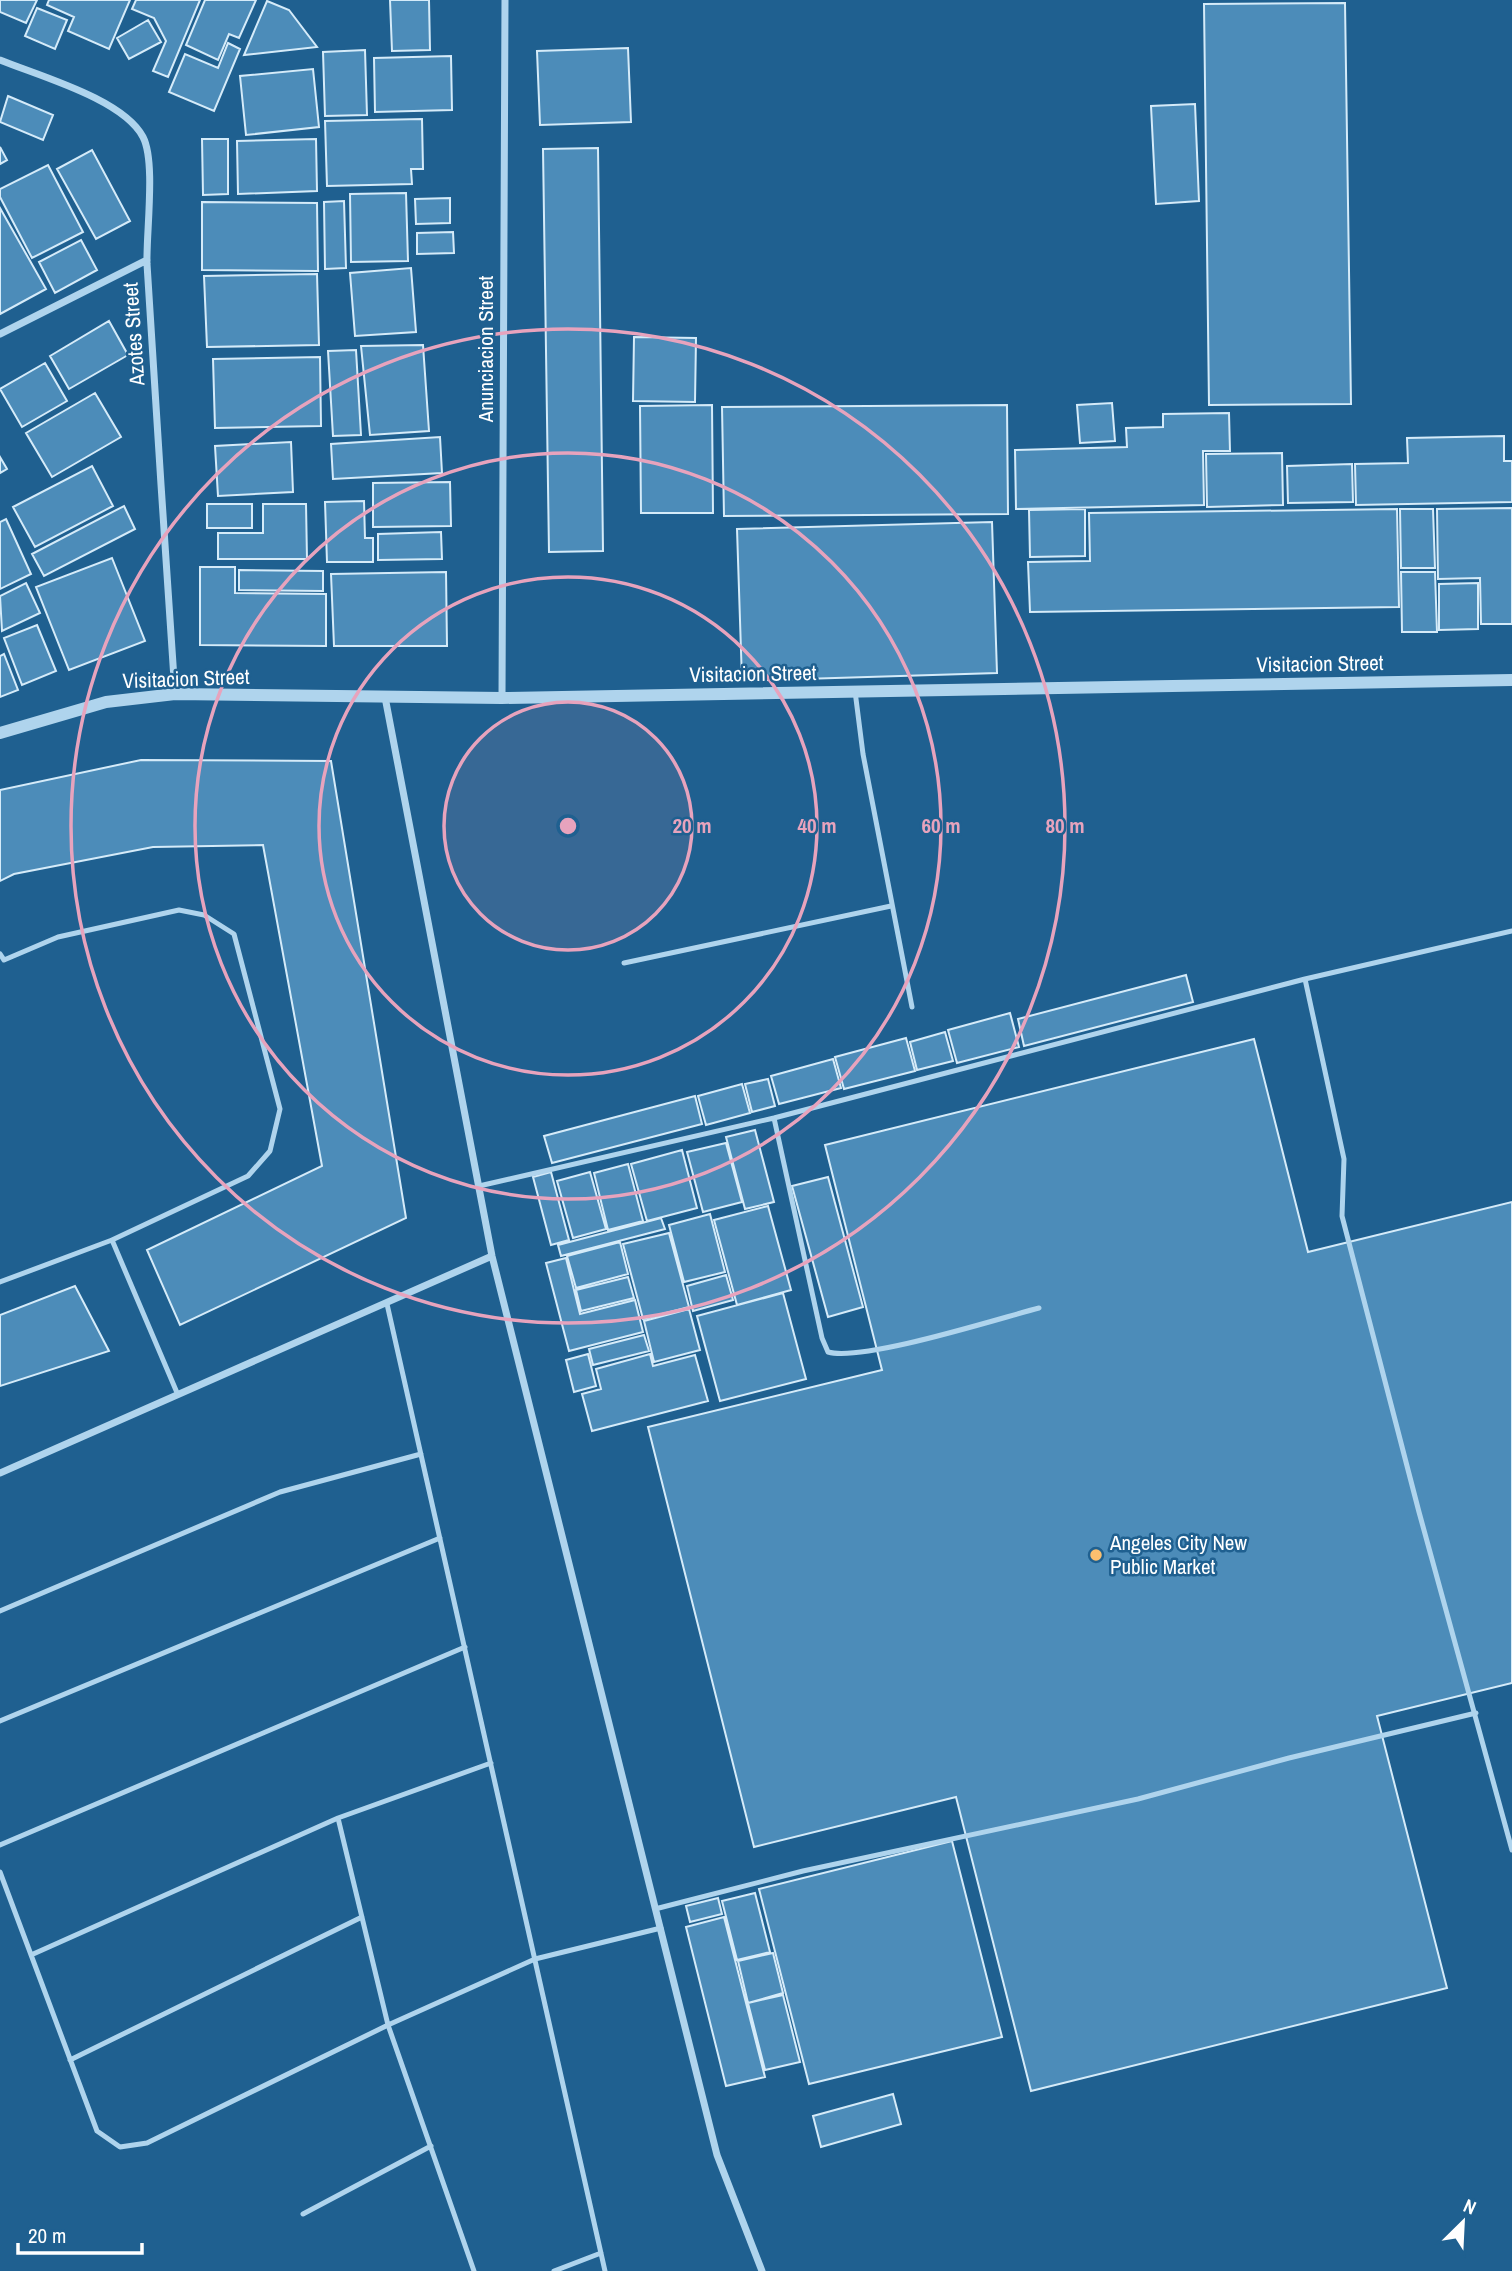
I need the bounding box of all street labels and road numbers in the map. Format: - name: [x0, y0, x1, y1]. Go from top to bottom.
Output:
- street label: Anunciacion Street: [471, 276, 500, 423]
- street label: Azotes Street: [115, 281, 152, 388]
- street label: Visitacion Street: [1256, 648, 1384, 679]
- street label: Visitacion Street: [689, 658, 817, 689]
- street label: Visitacion Street: [122, 662, 250, 695]

